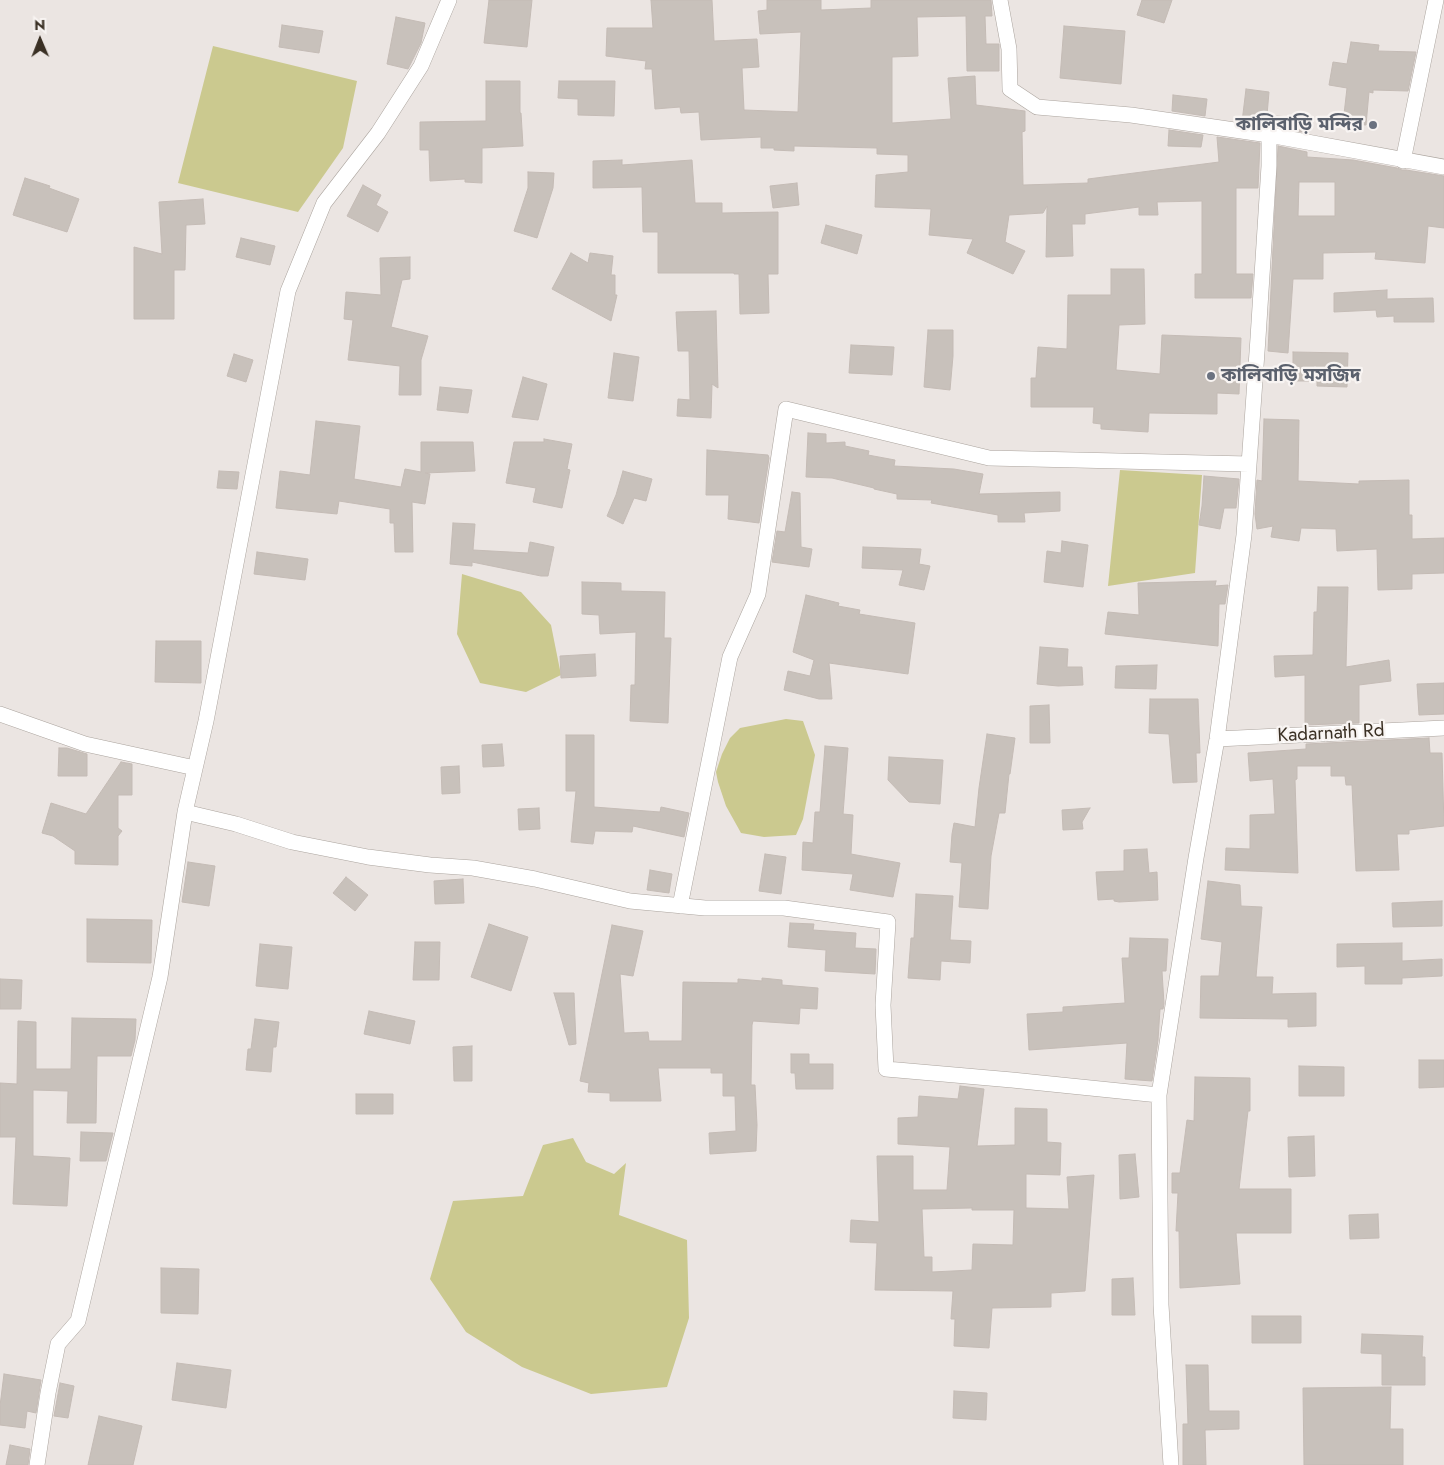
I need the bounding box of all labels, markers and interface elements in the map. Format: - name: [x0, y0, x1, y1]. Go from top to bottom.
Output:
- north arrow: [15, 15, 65, 65]
- text: N: [34, 15, 45, 35]
- place label: কালিবাড়ি মন্দির: [1235, 114, 1363, 136]
- marker: কালিবাড়ি মন্দির: [1367, 119, 1379, 131]
- place label: কালিবাড়ি মসজিদ: [1221, 365, 1361, 387]
- marker: কালিবাড়ি মসজিদ: [1205, 370, 1217, 382]
- street label: Kadarnath Rd: [1277, 720, 1385, 748]

